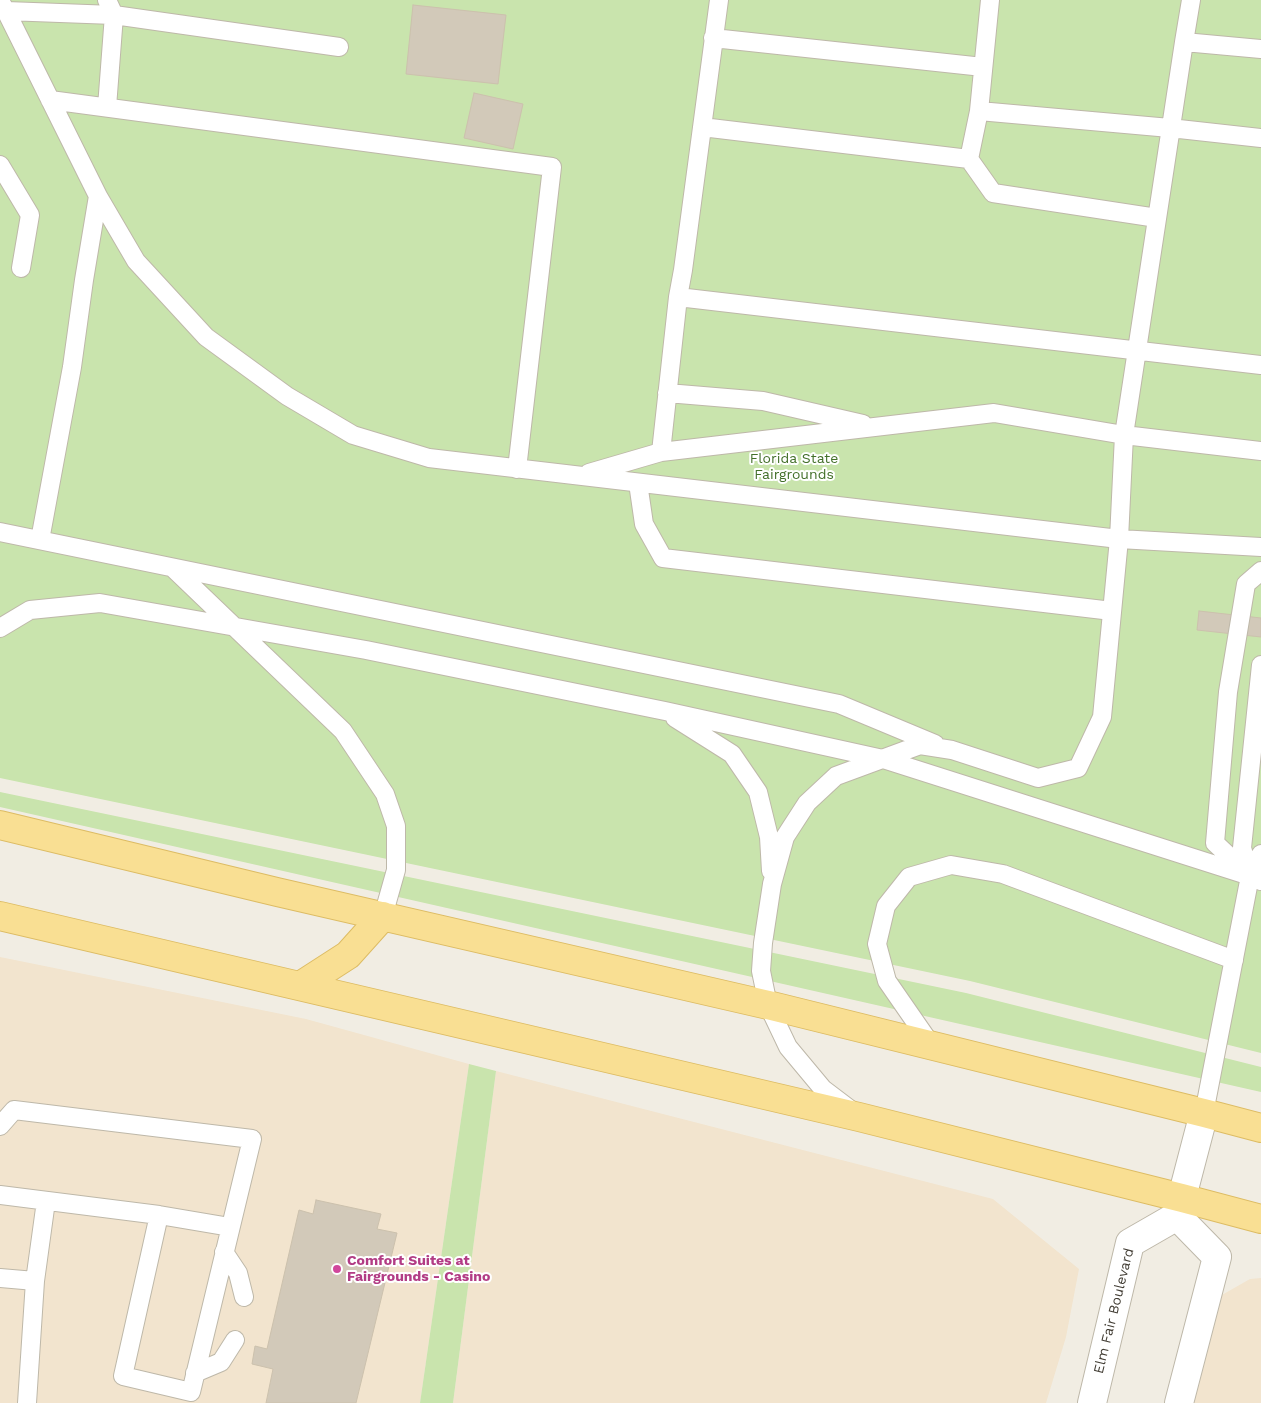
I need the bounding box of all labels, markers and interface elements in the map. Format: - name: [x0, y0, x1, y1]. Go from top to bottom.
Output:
- park label: Florida State Fairgrounds: [750, 451, 838, 484]
- street label: Elm Fair Boulevard: [1090, 1246, 1138, 1376]
- place label: Comfort Suites at Fairgrounds - Casino: [347, 1253, 490, 1285]
- marker: Comfort Suites at Fairgrounds - Casino: [331, 1263, 343, 1275]

